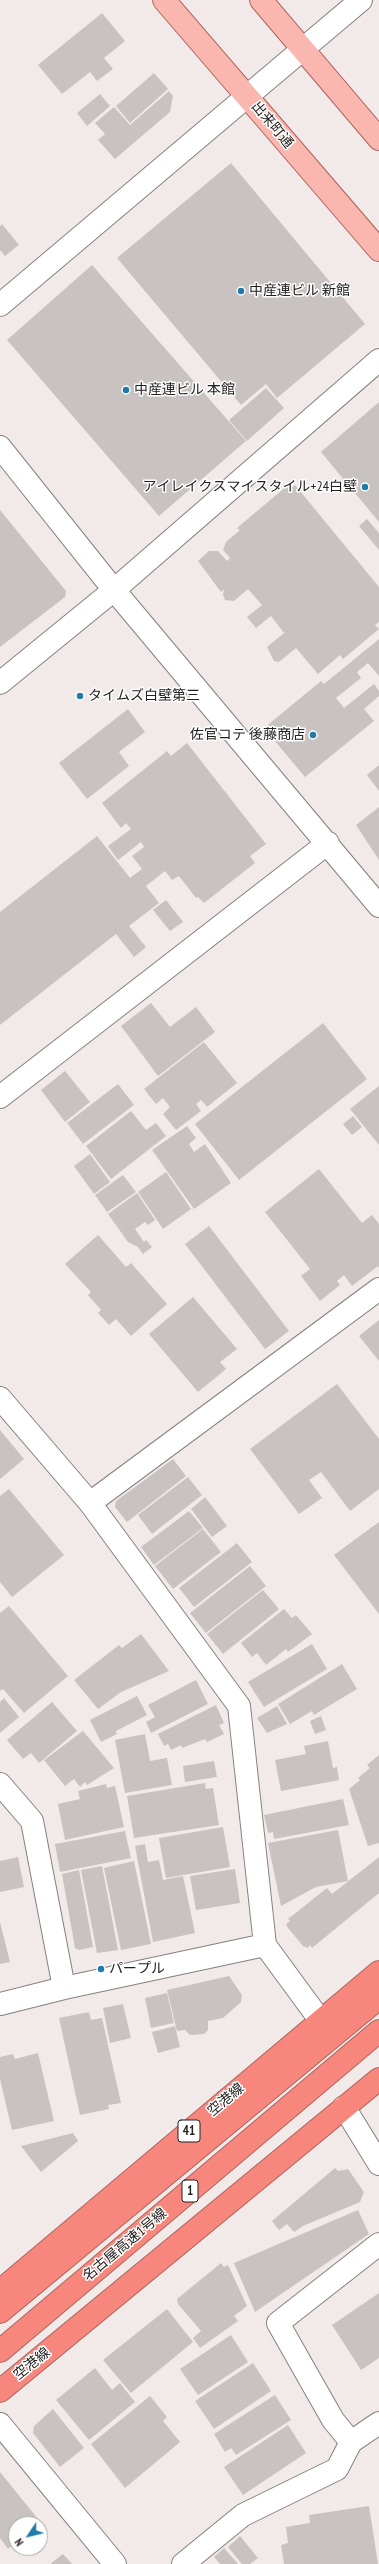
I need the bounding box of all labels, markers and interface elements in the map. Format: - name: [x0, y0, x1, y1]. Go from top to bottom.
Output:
- street label: 出来町通: [248, 98, 296, 152]
- place label: 中産連ビル 新館: [249, 283, 350, 299]
- marker: 中産連ビル 新館: [236, 286, 246, 296]
- place label: 中産連ビル 本館: [134, 382, 235, 398]
- marker: 中産連ビル 本館: [121, 385, 131, 395]
- place label: アイレイクスマイスタイル+24白壁: [143, 479, 357, 495]
- marker: アイレイクスマイスタイル+24白壁: [360, 482, 370, 492]
- place label: タイムズ白壁第三: [88, 688, 200, 704]
- marker: タイムズ白壁第三: [75, 691, 85, 701]
- place label: 佐官コテ 後藤商店: [190, 727, 305, 743]
- marker: 佐官コテ 後藤商店: [308, 730, 318, 740]
- place label: パープル: [109, 1961, 165, 1977]
- marker: パープル: [96, 1964, 106, 1974]
- street label: 空港線: [205, 2080, 247, 2120]
- road number: 41: [178, 2120, 200, 2142]
- road number: 1: [182, 2180, 198, 2202]
- street label: 名古屋高速1号線: [80, 2205, 170, 2285]
- street label: 空港線: [10, 2344, 54, 2384]
- north arrow: [8, 2516, 48, 2556]
- text: N: [12, 2536, 26, 2549]

